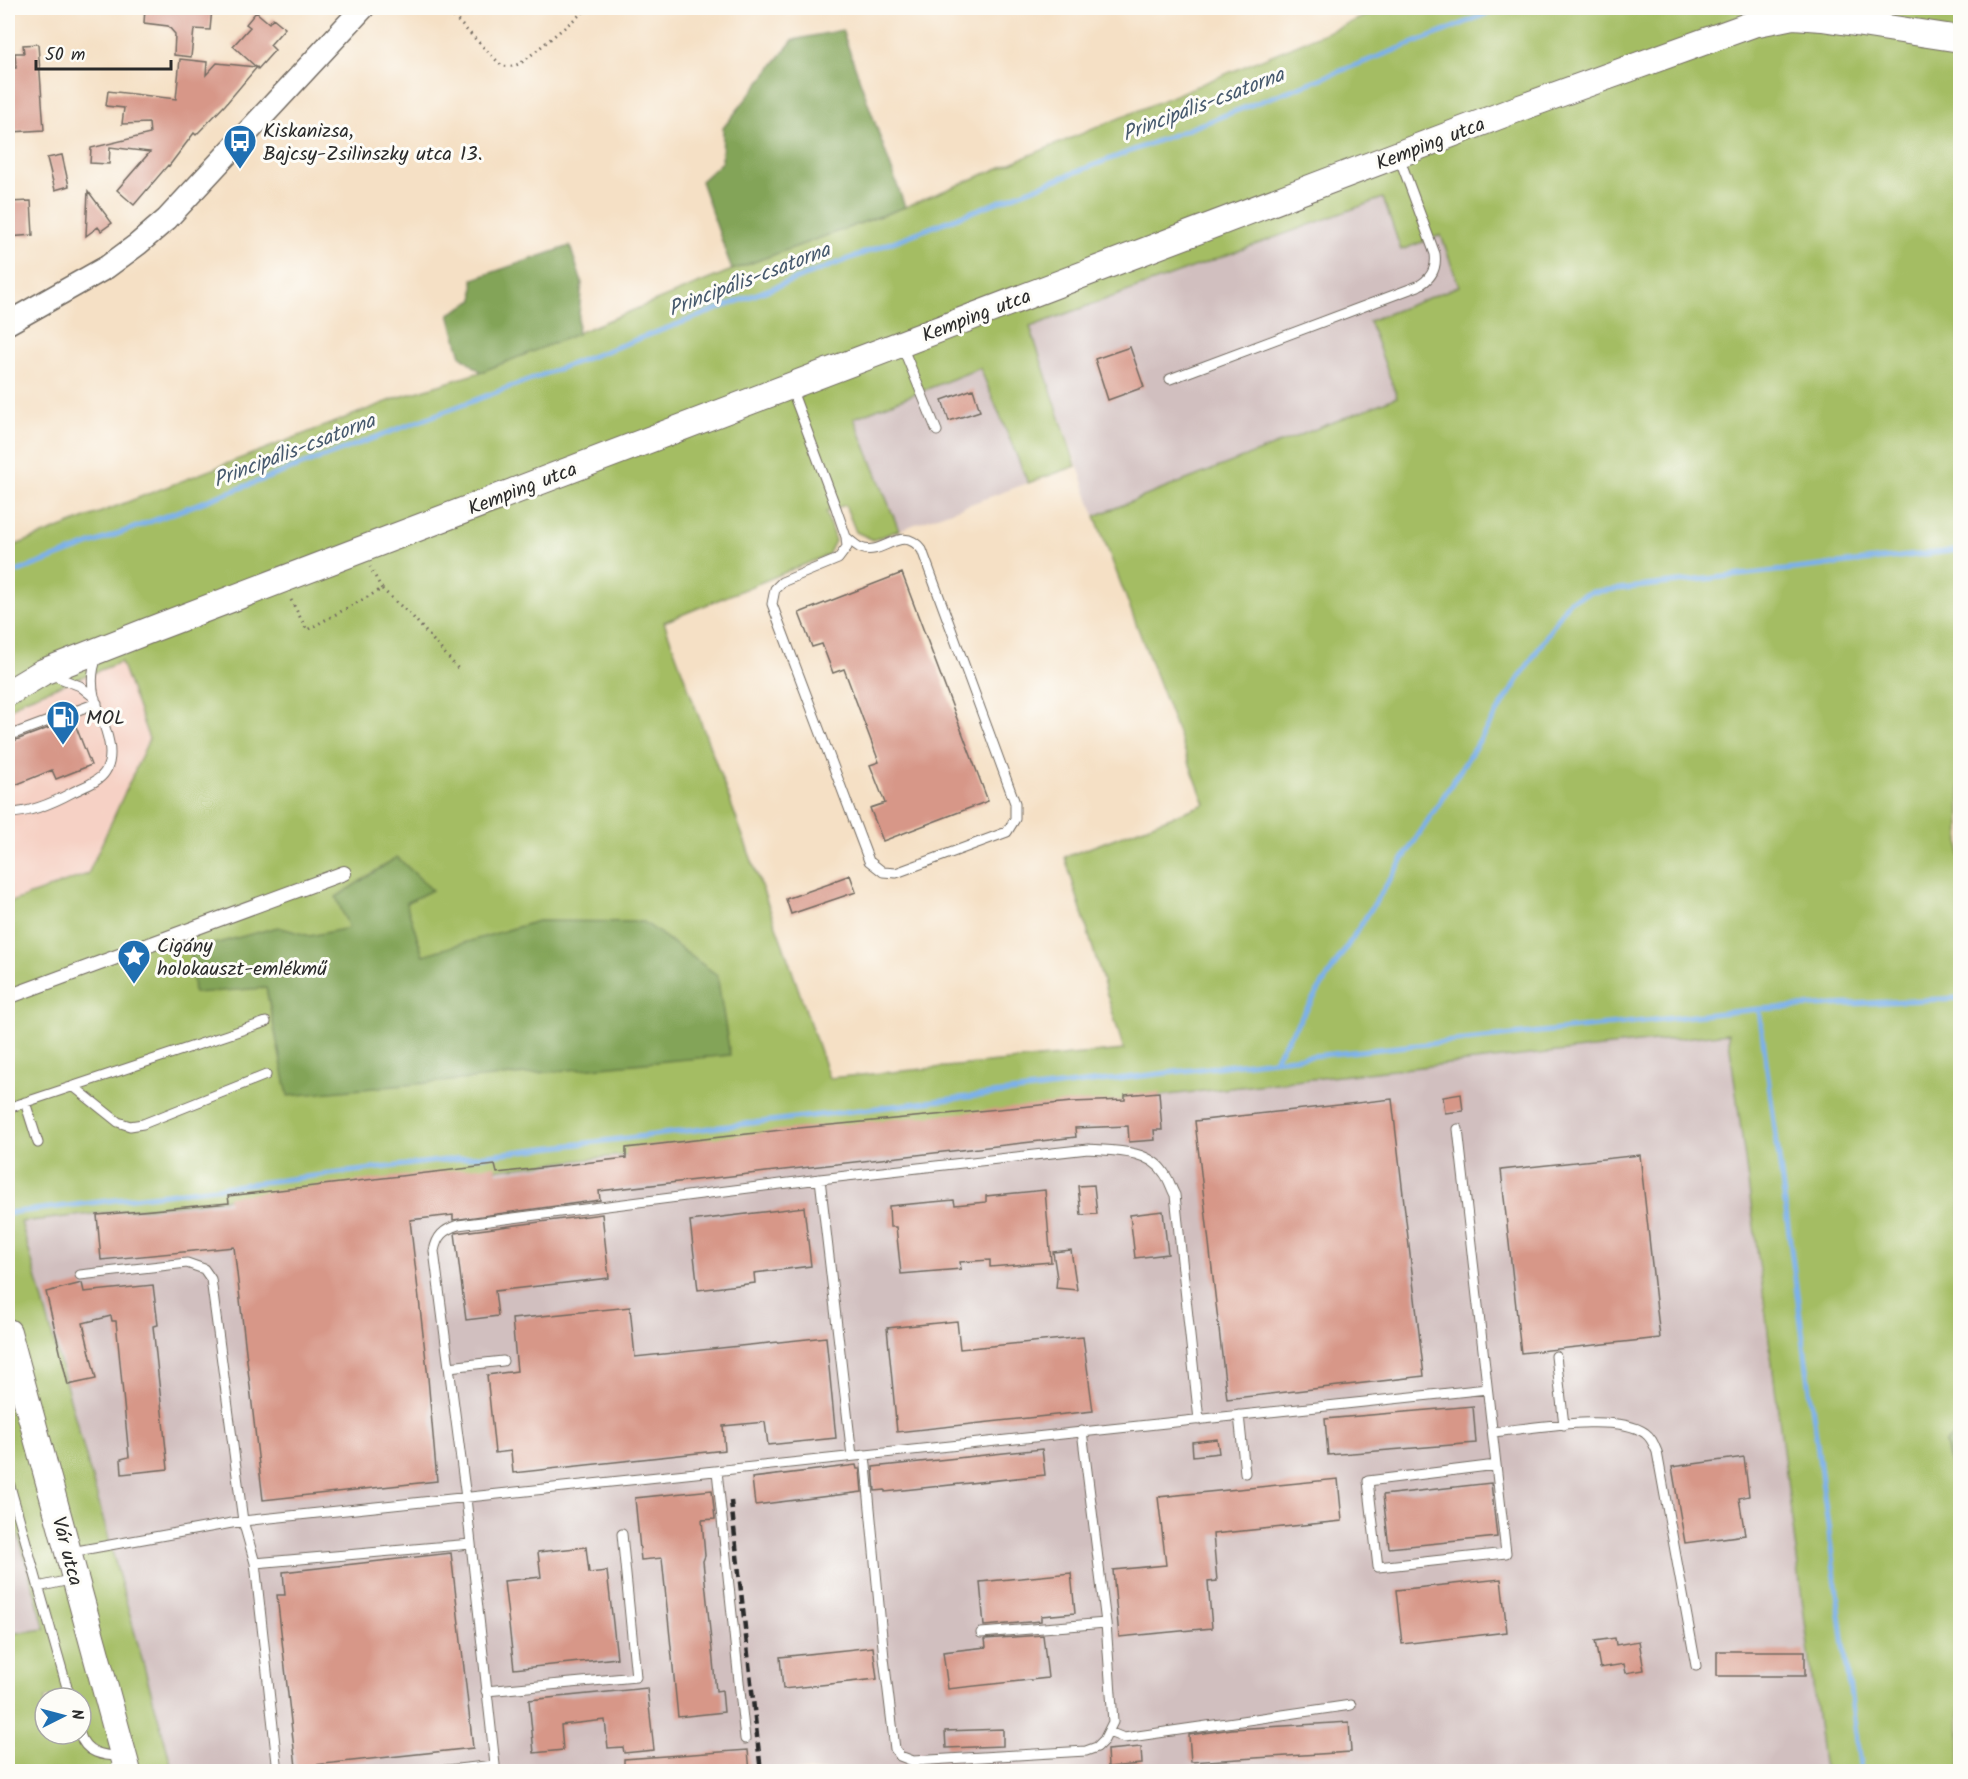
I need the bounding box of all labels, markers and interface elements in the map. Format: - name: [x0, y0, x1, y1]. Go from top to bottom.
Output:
- scale bar: [36, 33, 171, 71]
- text: 50 m: [45, 41, 85, 70]
- water label: Principális-csatorna: [1118, 59, 1291, 152]
- street label: Kemping utca: [1371, 109, 1490, 180]
- place label: Kiskanizsa, Bajcsy-Zsilinszky utca 13.: [263, 116, 482, 171]
- bus stop icon: Kiskanizsa, Bajcsy-Zsilinszky utca 13.: [222, 123, 258, 170]
- water label: Principális-csatorna: [664, 234, 837, 327]
- street label: Kemping utca: [917, 281, 1036, 352]
- water label: Principális-csatorna: [209, 405, 382, 498]
- street label: Kemping utca: [463, 454, 582, 525]
- fuel station icon: MOL: [45, 699, 81, 746]
- place label: MOL: [86, 703, 125, 735]
- place label: Cigány holokauszt-emlékmű: [157, 931, 328, 986]
- place icon: Cigány holokauszt-emlékmű: [116, 938, 152, 985]
- street label: Vár utca: [42, 1513, 91, 1590]
- north arrow: [33, 1686, 93, 1746]
- text: N: [63, 1708, 89, 1721]

